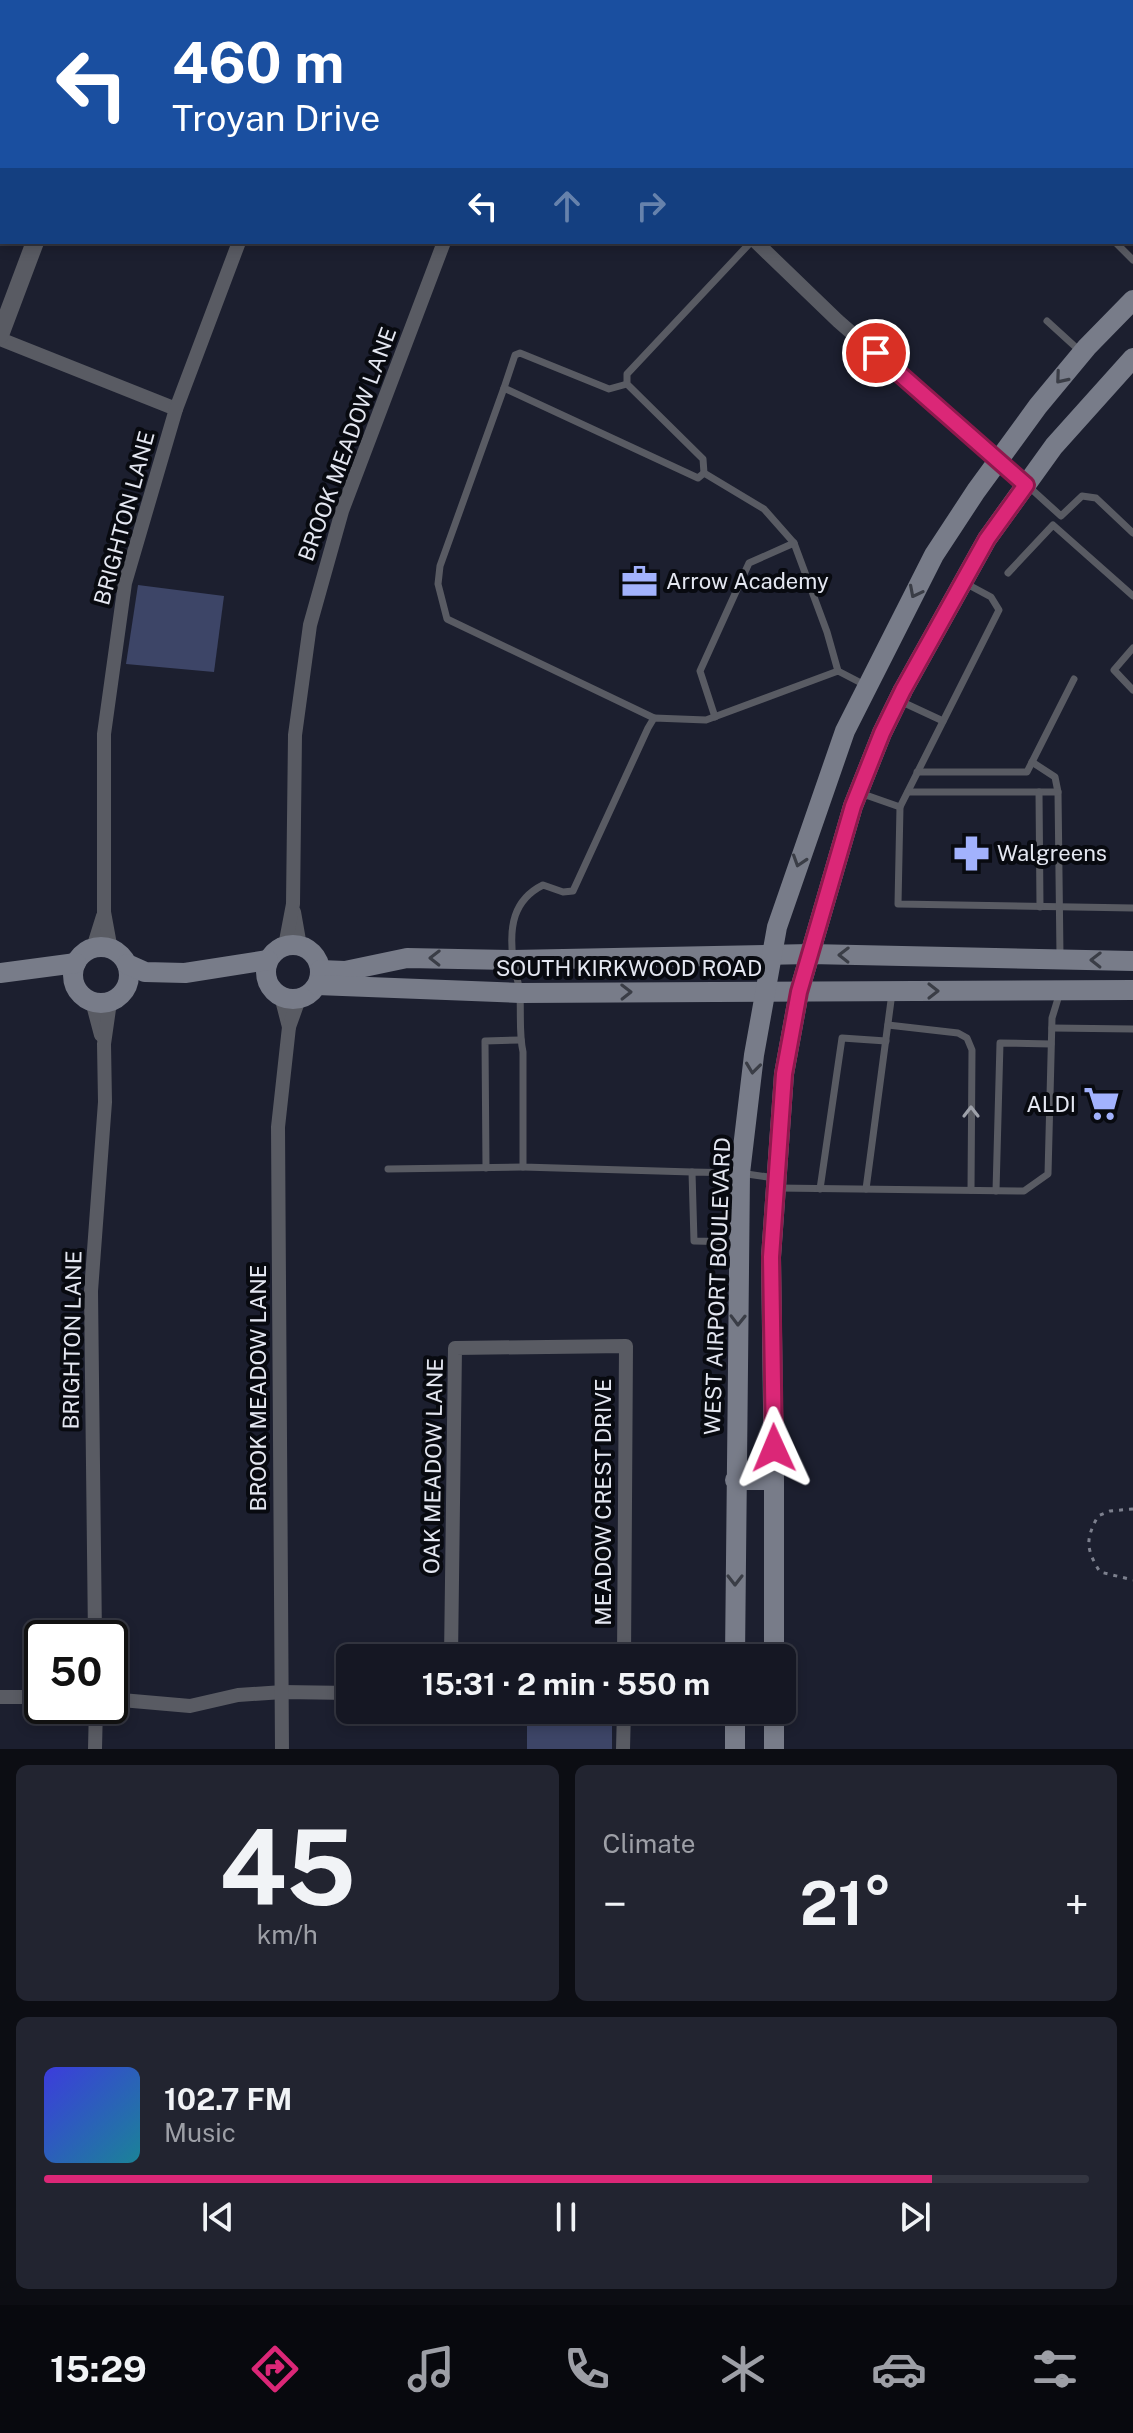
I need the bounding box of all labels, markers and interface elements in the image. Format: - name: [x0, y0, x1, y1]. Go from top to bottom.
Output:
- text: 460 m: [172, 30, 344, 96]
- icon: left: [40, 32, 144, 136]
- text: Troyan Drive: [172, 97, 380, 139]
- icon: left: [461, 184, 505, 228]
- icon: ahead: [545, 184, 589, 228]
- icon: right: [629, 184, 673, 228]
- pin: [842, 319, 910, 387]
- street label: BROOK MEADOW LANE: [293, 323, 401, 565]
- icon: arrive: [854, 331, 898, 375]
- one-way arrow: [1056, 369, 1071, 383]
- street label: BRIGHTON LANE: [88, 428, 160, 608]
- office icon: Arrow Academy: [621, 562, 659, 600]
- place label: Arrow Academy: [666, 568, 829, 594]
- one-way arrow: [909, 584, 924, 598]
- pharmacy icon: Walgreens: [952, 834, 990, 872]
- place label: Walgreens: [997, 840, 1107, 866]
- one-way arrow: [793, 853, 809, 867]
- one-way arrow: [837, 946, 850, 964]
- one-way arrow: [428, 949, 441, 967]
- one-way arrow: [1089, 952, 1102, 969]
- street label: SOUTH KIRKWOOD ROAD: [496, 955, 762, 981]
- one-way arrow: [927, 982, 940, 1000]
- one-way arrow: [620, 983, 633, 1001]
- one-way arrow: [745, 1061, 762, 1075]
- supermarket icon: ALDI: [1083, 1085, 1121, 1123]
- place label: ALDI: [1026, 1091, 1076, 1117]
- one-way arrow: [962, 1105, 980, 1118]
- street label: WEST AIRPORT BOULEVARD: [699, 1137, 735, 1435]
- street label: BRIGHTON LANE: [57, 1250, 87, 1430]
- street label: BROOK MEADOW LANE: [245, 1264, 271, 1512]
- one-way arrow: [729, 1314, 747, 1327]
- street label: OAK MEADOW LANE: [418, 1358, 448, 1574]
- street label: MEADOW CREST DRIVE: [590, 1378, 616, 1626]
- position arrow: [732, 1406, 816, 1490]
- one-way arrow: [726, 1574, 744, 1587]
- speed limit sign: 50: [24, 1620, 128, 1724]
- text: 15:31 · 2 min · 550 m: [422, 1666, 710, 1702]
- text: 45: [219, 1806, 356, 1928]
- text: Climate: [603, 1828, 696, 1859]
- text: 21°: [800, 1868, 892, 1939]
- text: −: [603, 1878, 627, 1930]
- text: +: [1065, 1878, 1089, 1930]
- text: km/h: [257, 1919, 318, 1950]
- text: 102.7 FM: [164, 2081, 292, 2117]
- text: Music: [164, 2117, 236, 2148]
- icon: previous: [196, 2195, 240, 2239]
- icon: pause: [544, 2195, 588, 2239]
- icon: next: [893, 2195, 937, 2239]
- icon: directions: [247, 2341, 303, 2397]
- icon: music: [403, 2341, 459, 2397]
- icon: phone: [559, 2341, 615, 2397]
- icon: climate: [715, 2341, 771, 2397]
- icon: car: [871, 2341, 927, 2397]
- icon: filters: [1027, 2341, 1083, 2397]
- text: 15:29: [50, 2348, 147, 2390]

